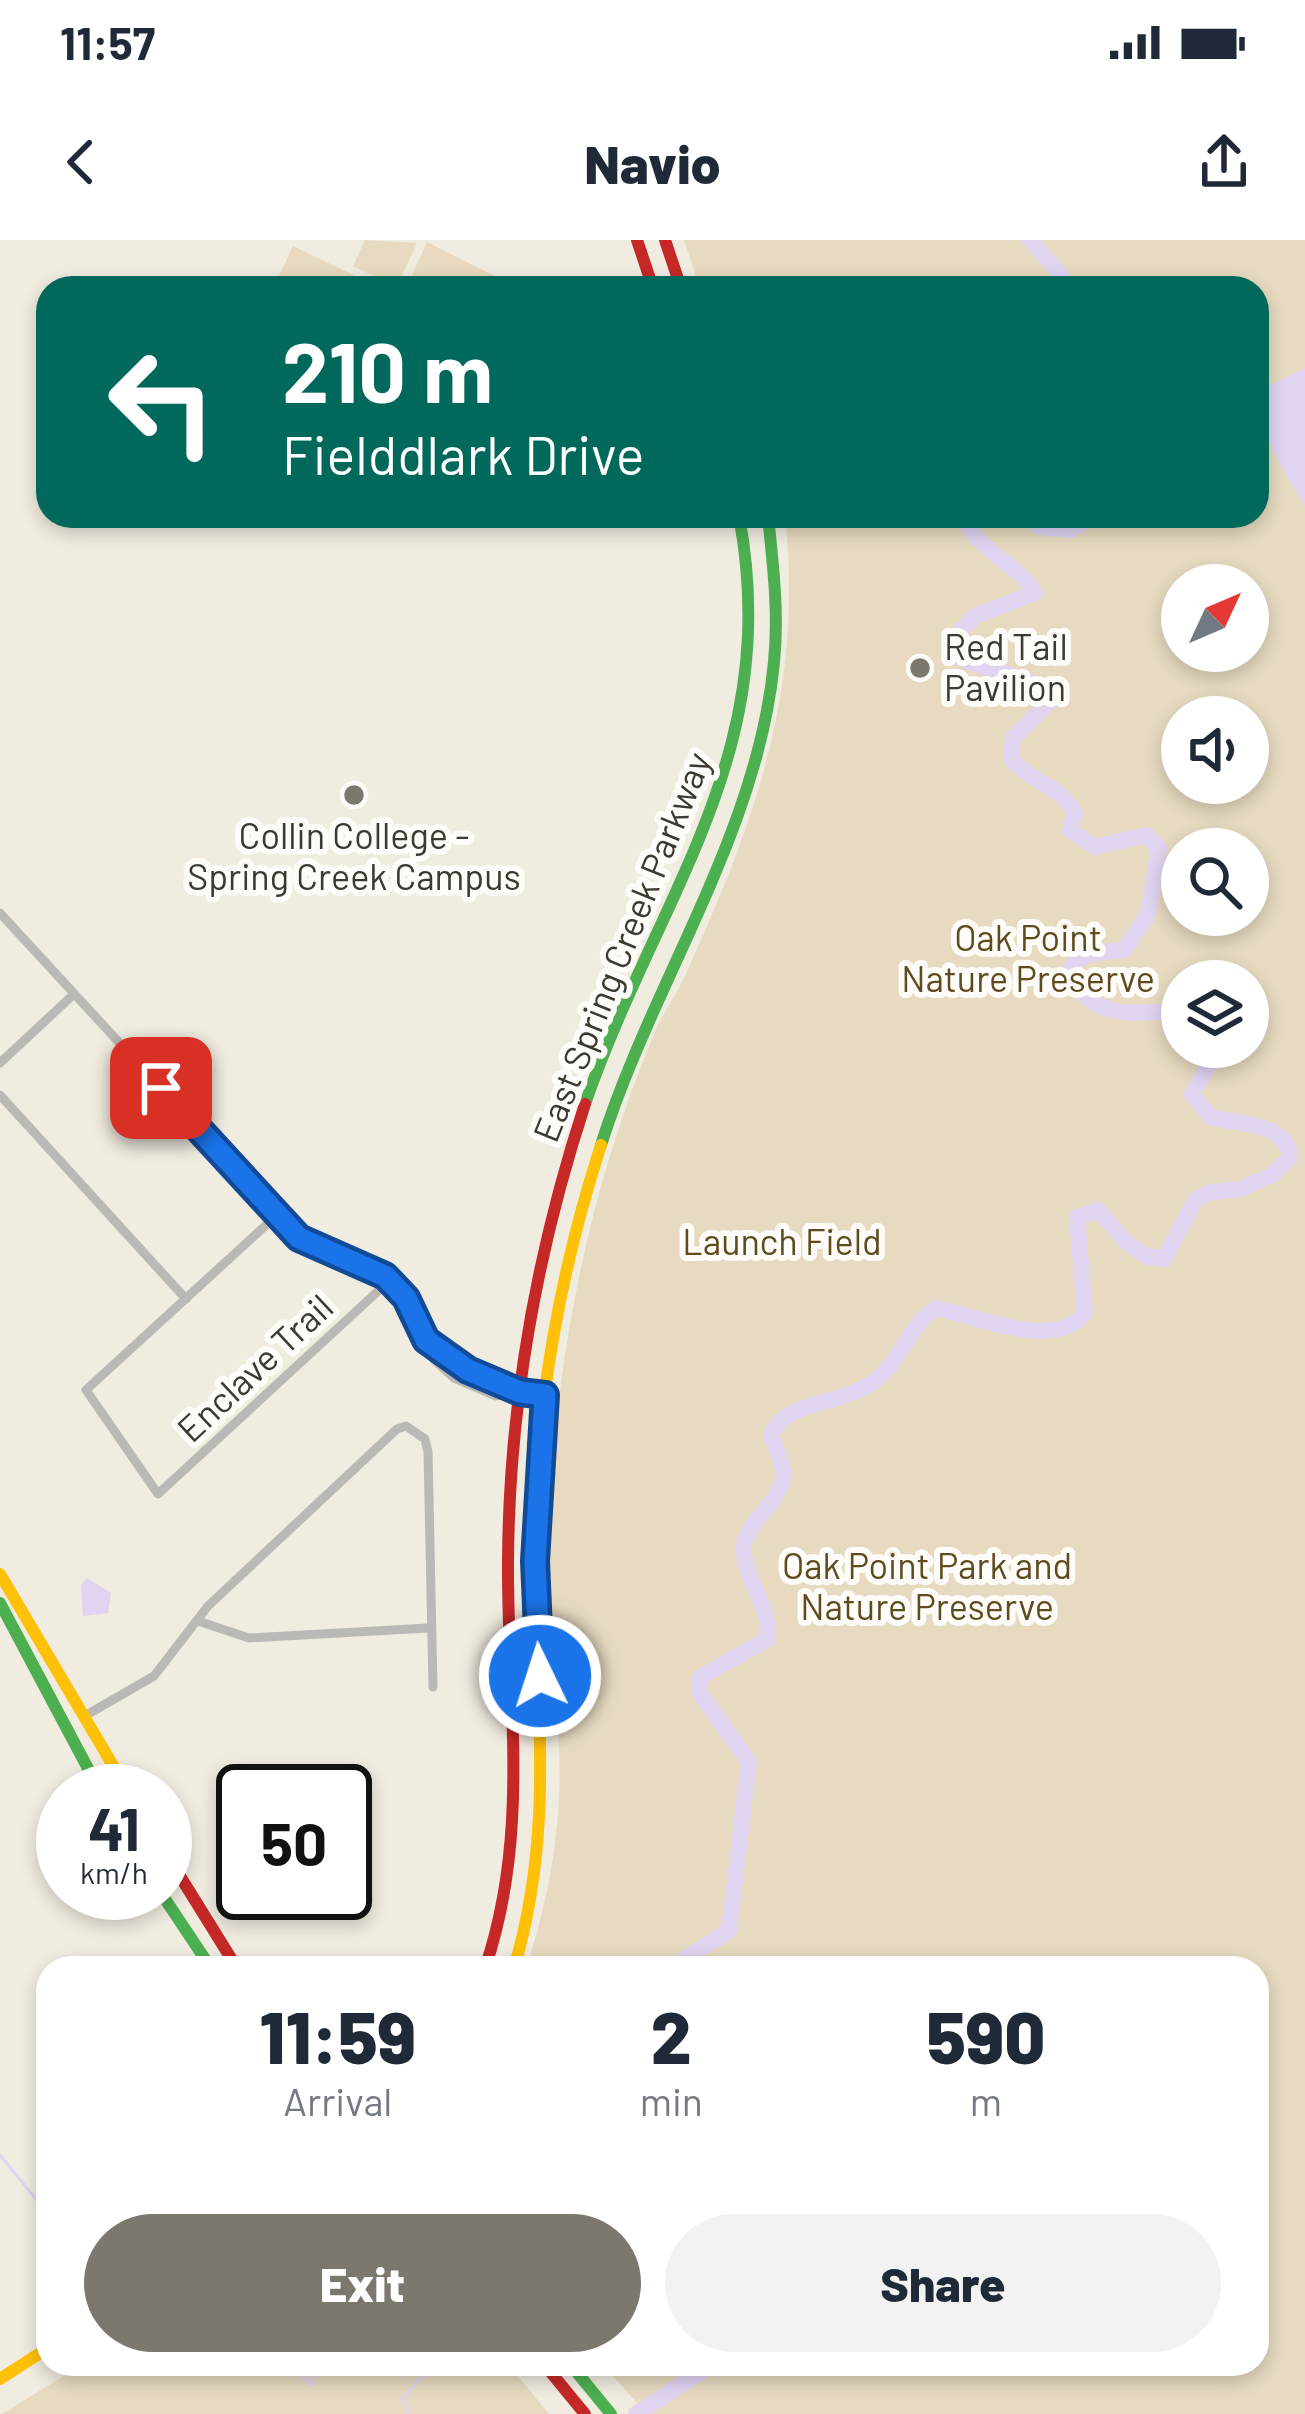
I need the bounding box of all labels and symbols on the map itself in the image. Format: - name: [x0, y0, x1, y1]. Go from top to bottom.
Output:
- north arrow: [1161, 564, 1269, 672]
- place label: Red Tail Pavilion: [944, 624, 1068, 708]
- marker: Red Tail Pavilion: [907, 655, 933, 681]
- street label: East Spring Creek Parkway: [523, 745, 719, 1147]
- marker: Collin College - Spring Creek Campus: [341, 782, 367, 808]
- place label: Collin College - Spring Creek Campus: [187, 813, 521, 897]
- park label: Oak Point Nature Preserve: [901, 915, 1155, 999]
- pin: [110, 1037, 212, 1139]
- park label: Launch Field: [682, 1219, 882, 1262]
- street label: Enclave Trail: [167, 1284, 340, 1450]
- park label: Oak Point Park and Nature Preserve: [782, 1543, 1072, 1627]
- position arrow: [477, 1613, 603, 1739]
- speed limit sign: 50: [216, 1764, 372, 1920]

